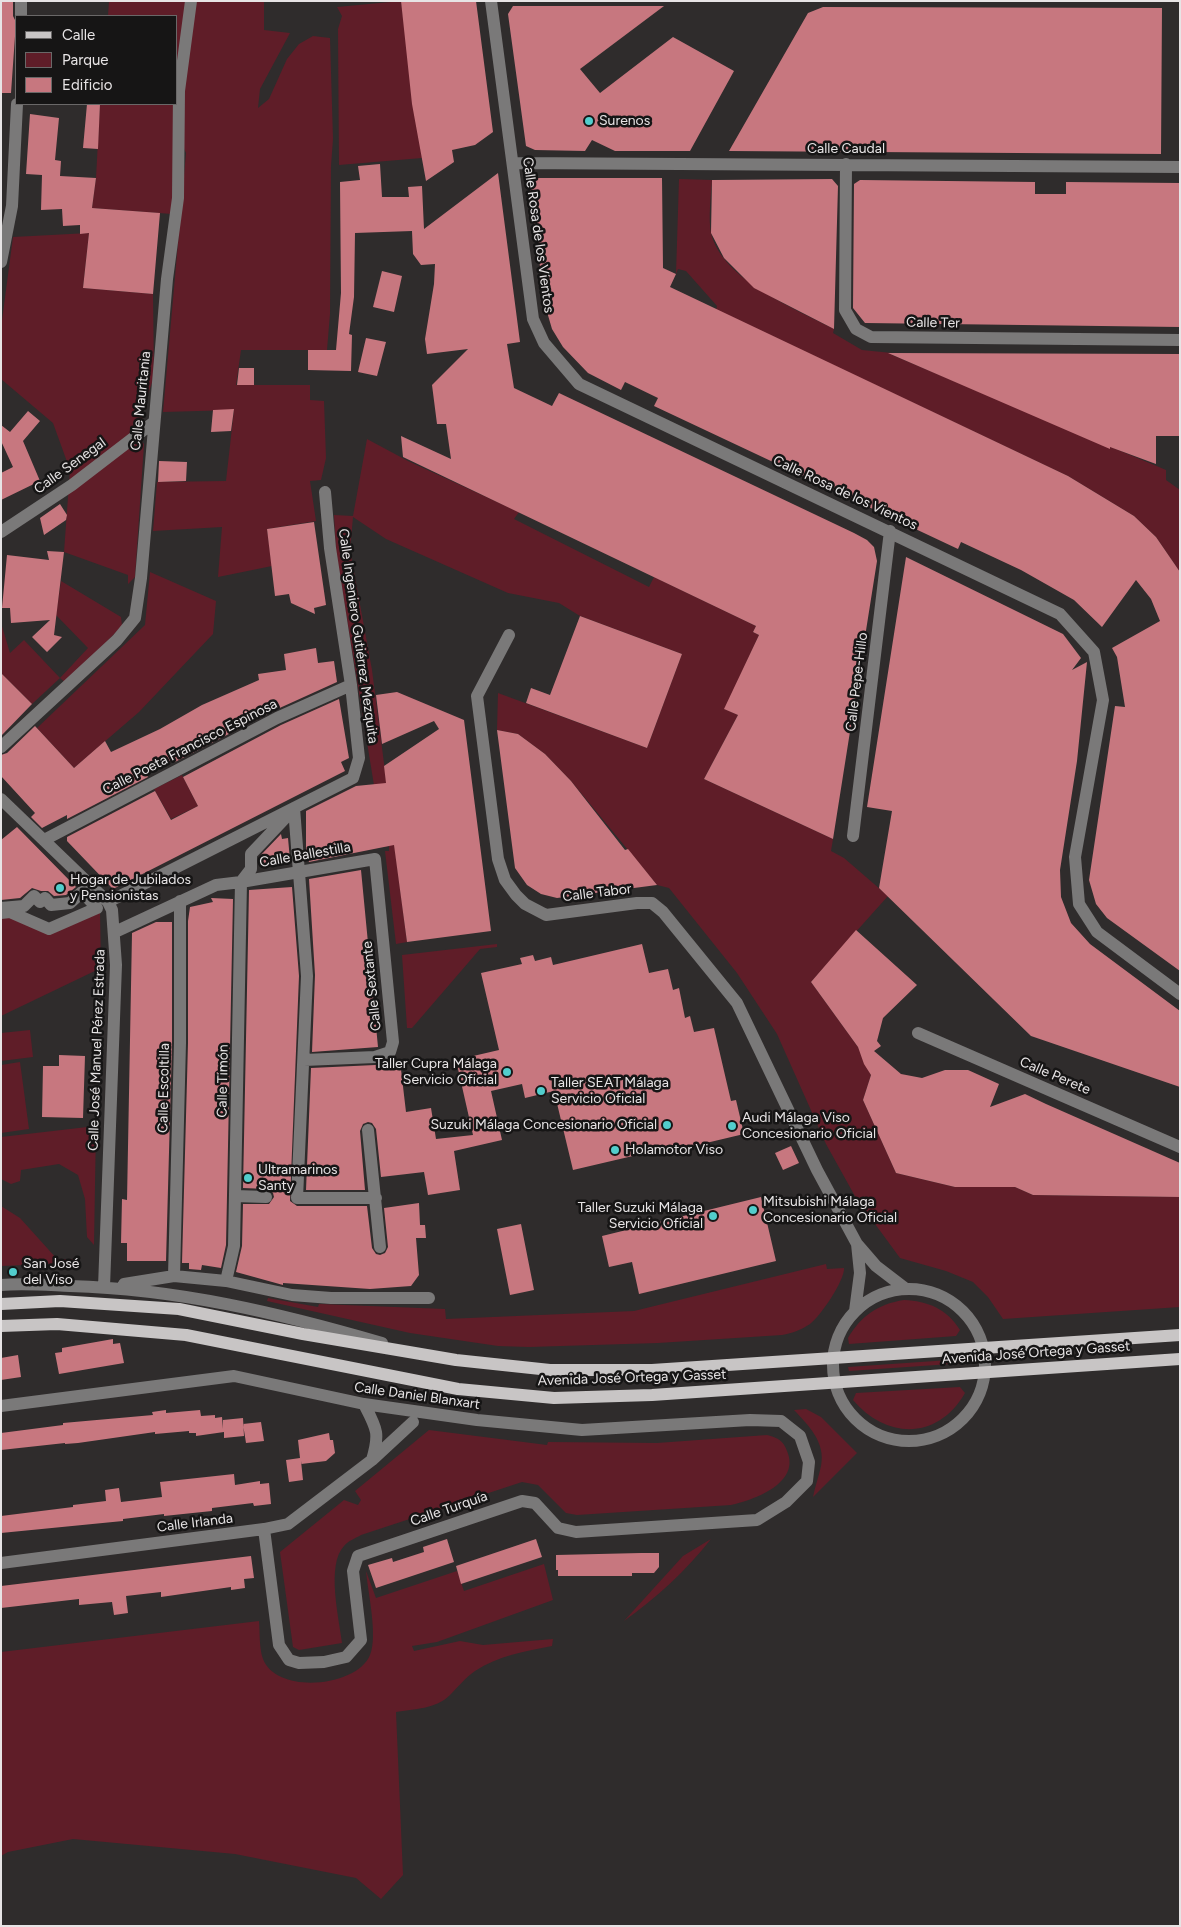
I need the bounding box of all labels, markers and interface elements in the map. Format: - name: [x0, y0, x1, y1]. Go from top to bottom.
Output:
- legend: [15, 15, 178, 105]
- text: Calle: [62, 26, 95, 44]
- text: Parque: [62, 51, 109, 69]
- text: Edificio: [62, 76, 112, 94]
- place label: Surenos: [599, 113, 650, 129]
- marker: Surenos: [583, 115, 595, 127]
- street label: Calle Caudal: [807, 141, 885, 157]
- street label: Calle Rosa de los Vientos: [519, 156, 557, 314]
- street label: Calle Ter: [906, 314, 960, 332]
- street label: Calle Mauritania: [127, 350, 155, 452]
- street label: Calle Senegal: [31, 434, 109, 498]
- street label: Calle Rosa de los Vientos: [770, 452, 920, 534]
- street label: Calle Ingeniero Gutiérrez Mezquita: [335, 527, 381, 745]
- street label: Calle Pepe-Hillo: [843, 631, 871, 733]
- street label: Calle Poeta Francisco Espinosa: [100, 696, 280, 798]
- street label: Calle Ballestilla: [258, 839, 352, 871]
- place label: Hogar de Jubilados y Pensionistas: [70, 872, 191, 904]
- street label: Calle Tabor: [561, 880, 633, 906]
- marker: Hogar de Jubilados y Pensionistas: [54, 882, 66, 894]
- street label: Calle Sextante: [359, 940, 385, 1032]
- street label: Calle José Manuel Pérez Estrada: [85, 949, 109, 1151]
- street label: Calle Escoltilla: [155, 1043, 173, 1133]
- street label: Calle Timón: [214, 1044, 232, 1118]
- street label: Calle Perete: [1017, 1054, 1093, 1098]
- place label: Taller Cupra Málaga Servicio Oficial: [375, 1056, 497, 1088]
- marker: Taller Cupra Málaga Servicio Oficial: [501, 1066, 513, 1078]
- place label: Taller SEAT Málaga Servicio Oficial: [551, 1075, 669, 1108]
- marker: Taller SEAT Málaga Servicio Oficial: [535, 1085, 547, 1097]
- place label: Audi Málaga Viso Concesionario Oficial: [742, 1110, 876, 1142]
- place label: Suzuki Málaga Concesionario Oficial: [430, 1117, 657, 1133]
- marker: Suzuki Málaga Concesionario Oficial: [661, 1119, 673, 1131]
- marker: Audi Málaga Viso Concesionario Oficial: [726, 1120, 738, 1132]
- place label: Holamotor Viso: [625, 1142, 723, 1158]
- marker: Holamotor Viso: [609, 1144, 621, 1156]
- place label: Ultramarinos Santy: [258, 1162, 338, 1194]
- marker: Ultramarinos Santy: [242, 1172, 254, 1184]
- place label: Mitsubishi Málaga Concesionario Oficial: [763, 1194, 897, 1226]
- place label: Taller Suzuki Málaga Servicio Oficial: [578, 1200, 703, 1232]
- marker: Mitsubishi Málaga Concesionario Oficial: [747, 1204, 759, 1216]
- marker: Taller Suzuki Málaga Servicio Oficial: [707, 1210, 719, 1222]
- place label: San José del Viso: [23, 1256, 80, 1288]
- marker: San José del Viso: [7, 1266, 19, 1278]
- street label: Avenida José Ortega y Gasset: [941, 1338, 1131, 1368]
- street label: Avenida José Ortega y Gasset: [537, 1366, 727, 1390]
- street label: Calle Daniel Blanxart: [353, 1379, 481, 1413]
- street label: Calle Turquía: [408, 1488, 490, 1530]
- street label: Calle Irlanda: [156, 1510, 234, 1536]

